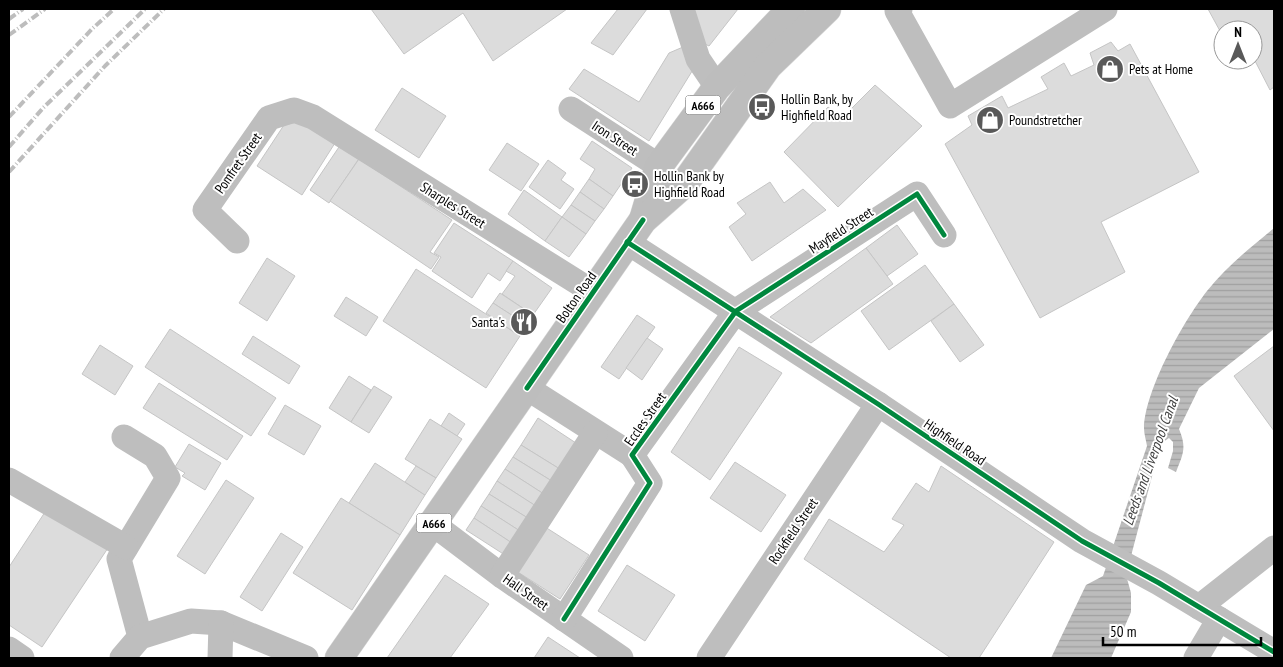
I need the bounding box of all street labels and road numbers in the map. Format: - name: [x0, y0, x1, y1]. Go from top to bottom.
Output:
- road number: A666: [686, 96, 720, 114]
- street label: Iron Street: [589, 116, 642, 160]
- street label: Pomfret Street: [211, 129, 266, 197]
- street label: Sharples Street: [417, 178, 489, 232]
- street label: Mayfield Street: [805, 203, 877, 257]
- street label: Bolton Road: [552, 268, 600, 326]
- street label: Eccles Street: [620, 389, 670, 449]
- street label: Highfield Road: [921, 415, 989, 469]
- street label: Rockfield Street: [764, 494, 822, 567]
- road number: A666: [416, 514, 452, 532]
- street label: Hall Street: [500, 570, 552, 614]

